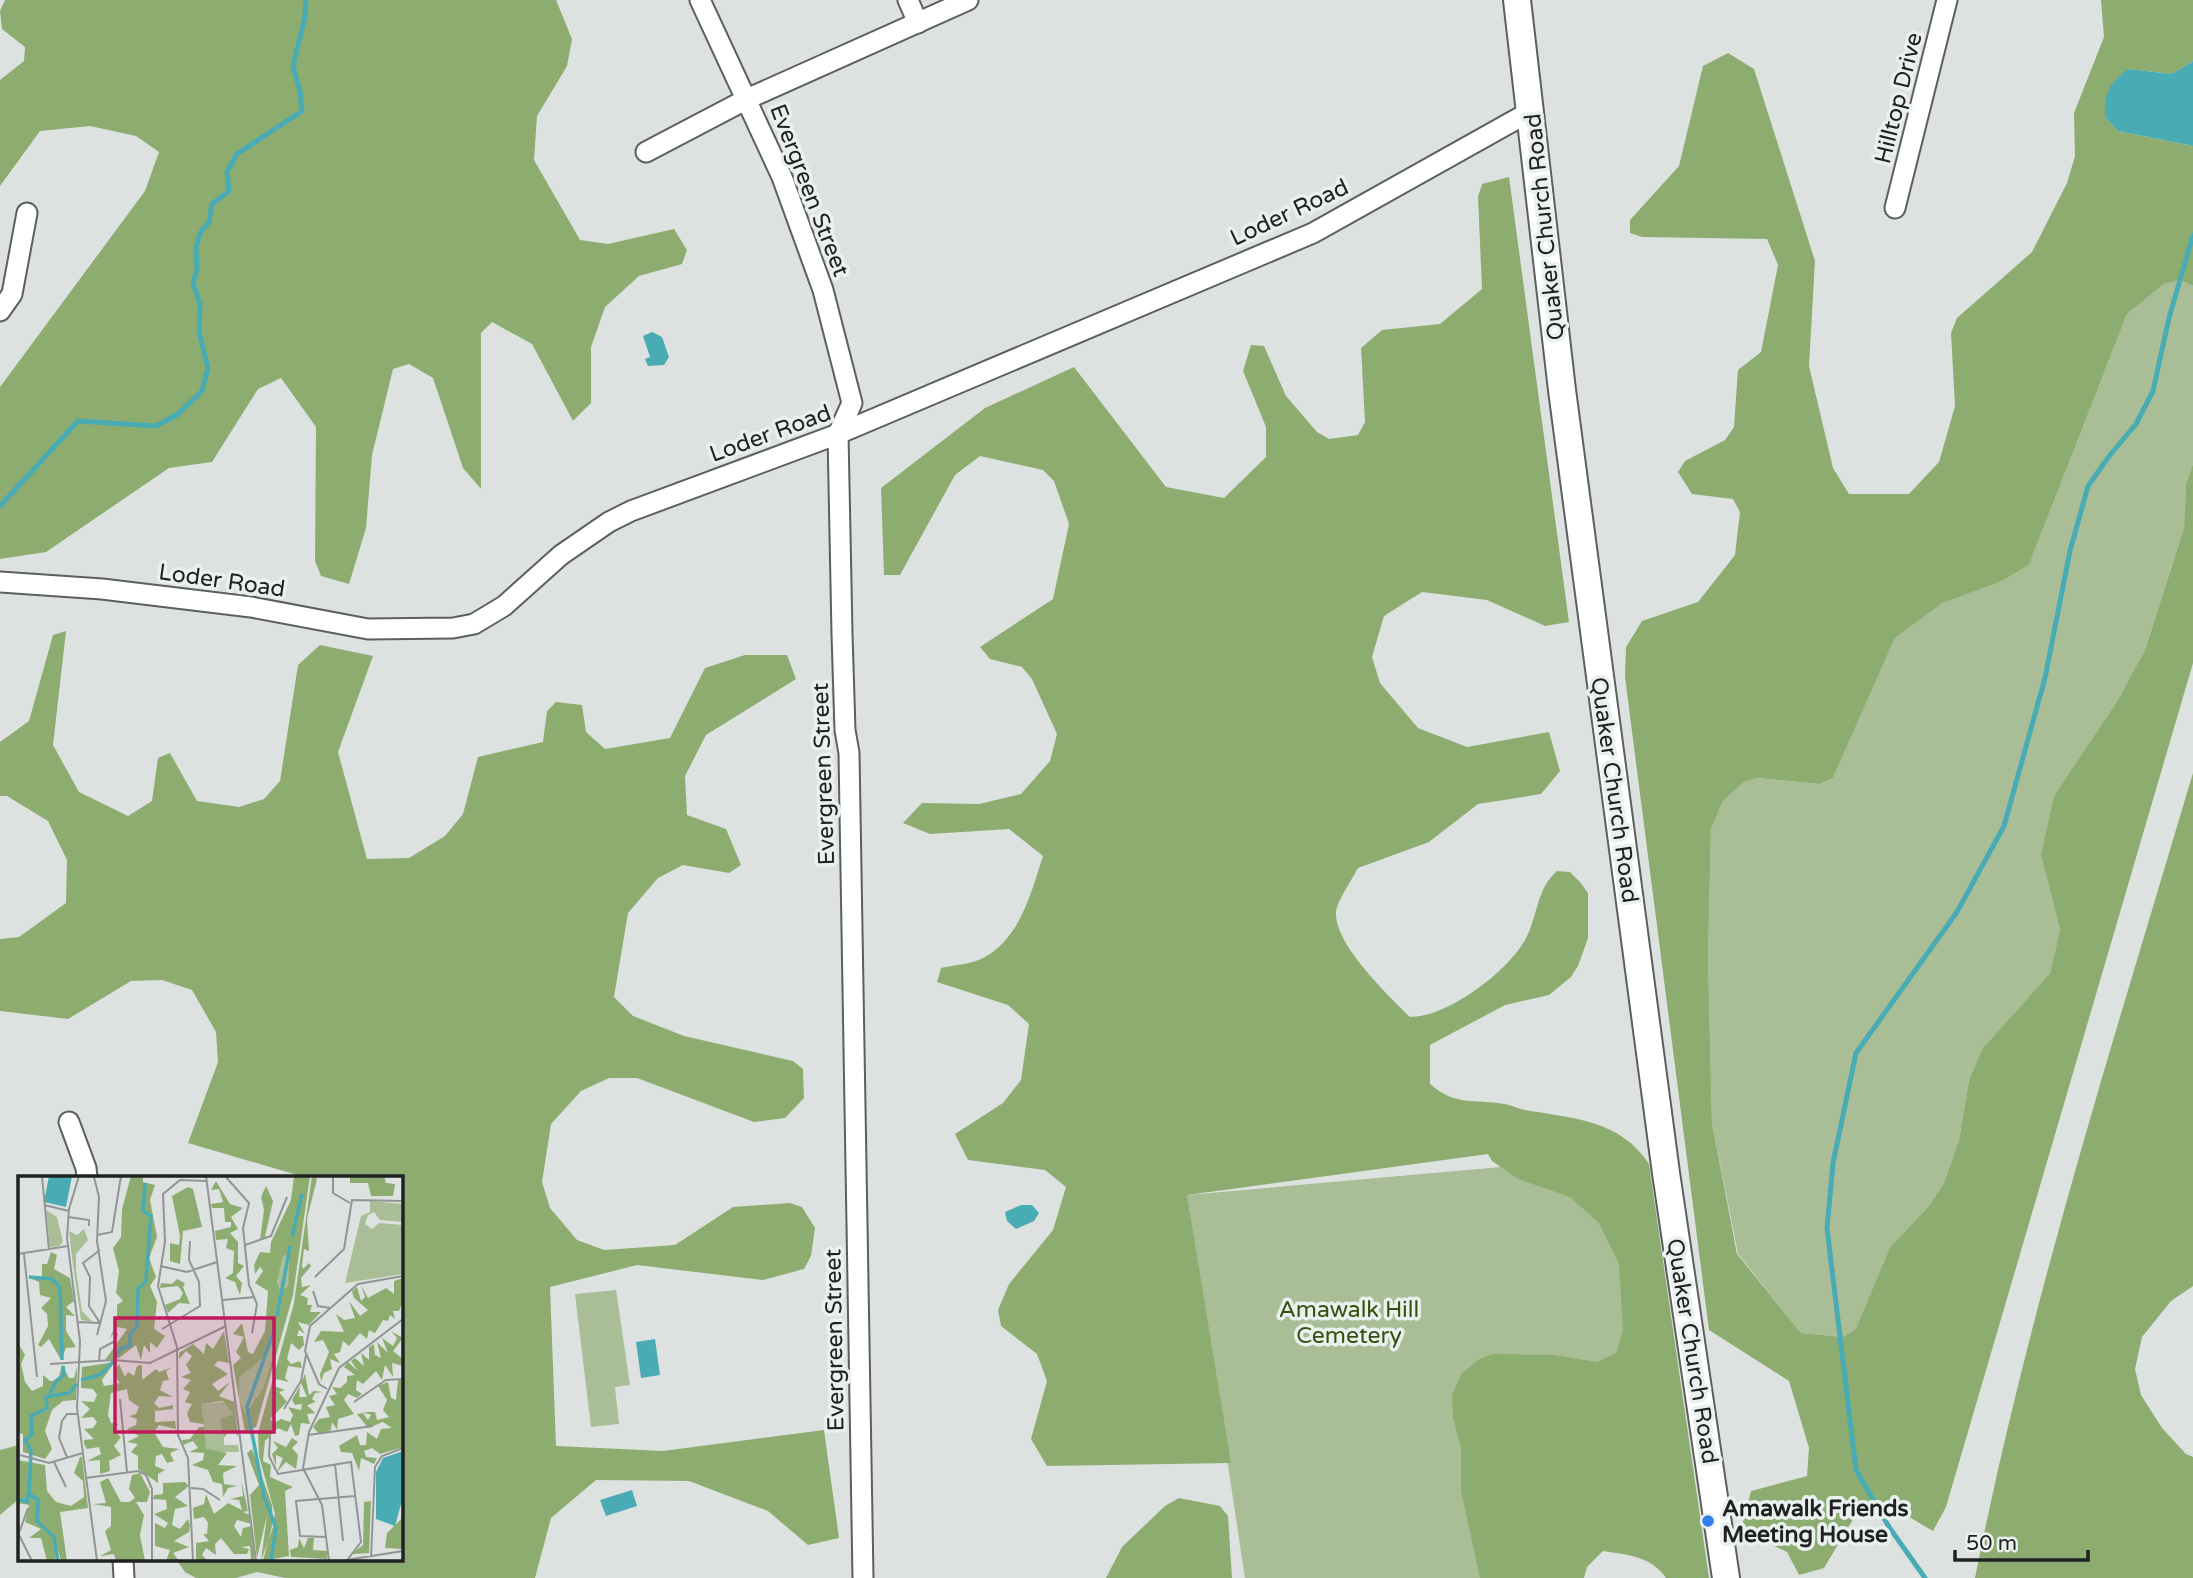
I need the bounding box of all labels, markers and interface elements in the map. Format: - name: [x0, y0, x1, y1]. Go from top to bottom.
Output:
- street label: Hilltop Drive: [1869, 30, 1929, 167]
- street label: Evergreen Street: [763, 100, 855, 281]
- street label: Quaker Church Road: [1519, 112, 1571, 342]
- street label: Loder Road: [1226, 173, 1353, 253]
- street label: Loder Road: [706, 399, 835, 469]
- street label: Loder Road: [157, 558, 287, 604]
- street label: Quaker Church Road: [1584, 675, 1644, 905]
- street label: Evergreen Street: [807, 682, 841, 866]
- inset map: [18, 1176, 402, 1560]
- street label: Quaker Church Road: [1660, 1236, 1724, 1466]
- street label: Evergreen Street: [819, 1248, 851, 1431]
- park label: Amawalk Hill Cemetery: [1279, 1296, 1419, 1350]
- place label: Amawalk Friends Meeting House: [1722, 1495, 1909, 1549]
- marker: Amawalk Friends Meeting House: [1700, 1513, 1716, 1529]
- scale bar: [1955, 1518, 2088, 1562]
- text: 50 m: [1966, 1531, 2017, 1556]

